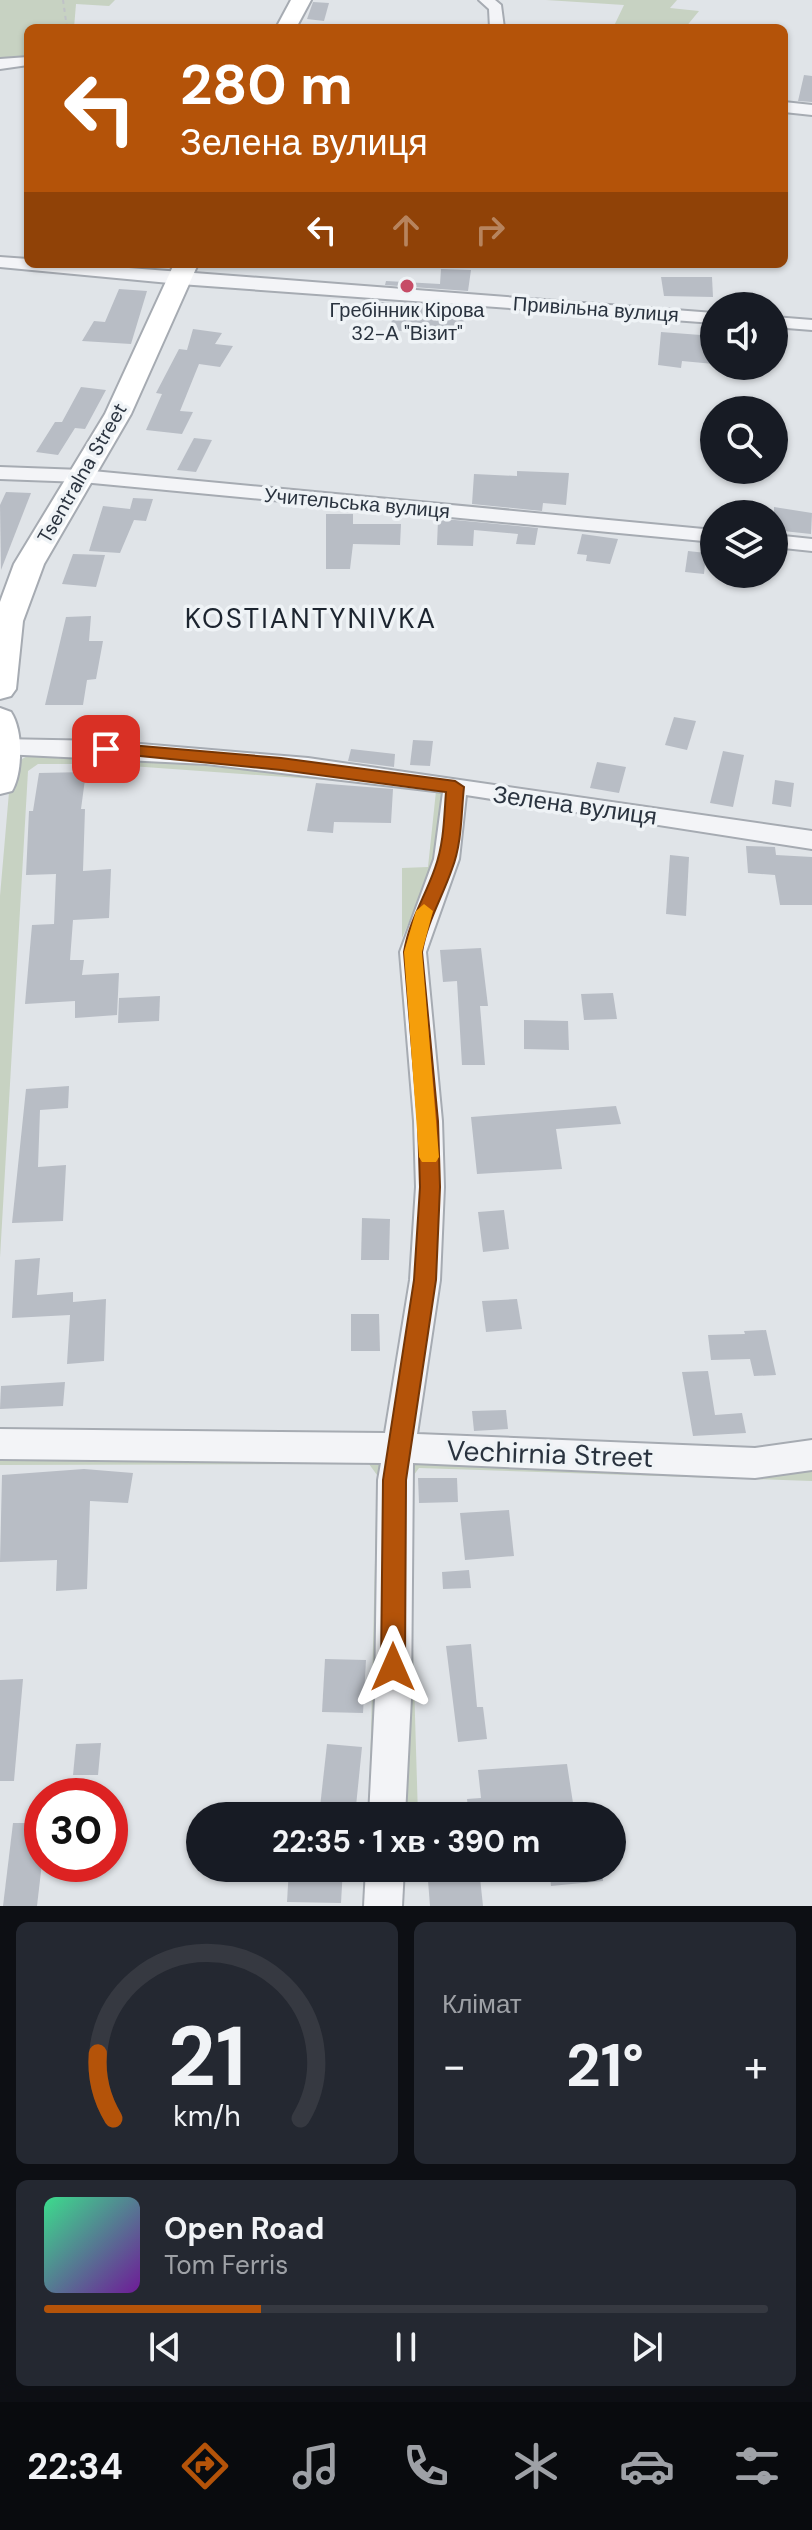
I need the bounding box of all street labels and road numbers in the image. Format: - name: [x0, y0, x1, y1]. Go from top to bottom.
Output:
- street label: Привільна вулиця: [512, 290, 680, 328]
- street label: Tsentralna Street: [31, 398, 133, 548]
- street label: Учительська вулиця: [263, 482, 451, 524]
- street label: Зелена вулиця: [491, 778, 659, 832]
- street label: Vechirnia Street: [446, 1432, 654, 1476]

